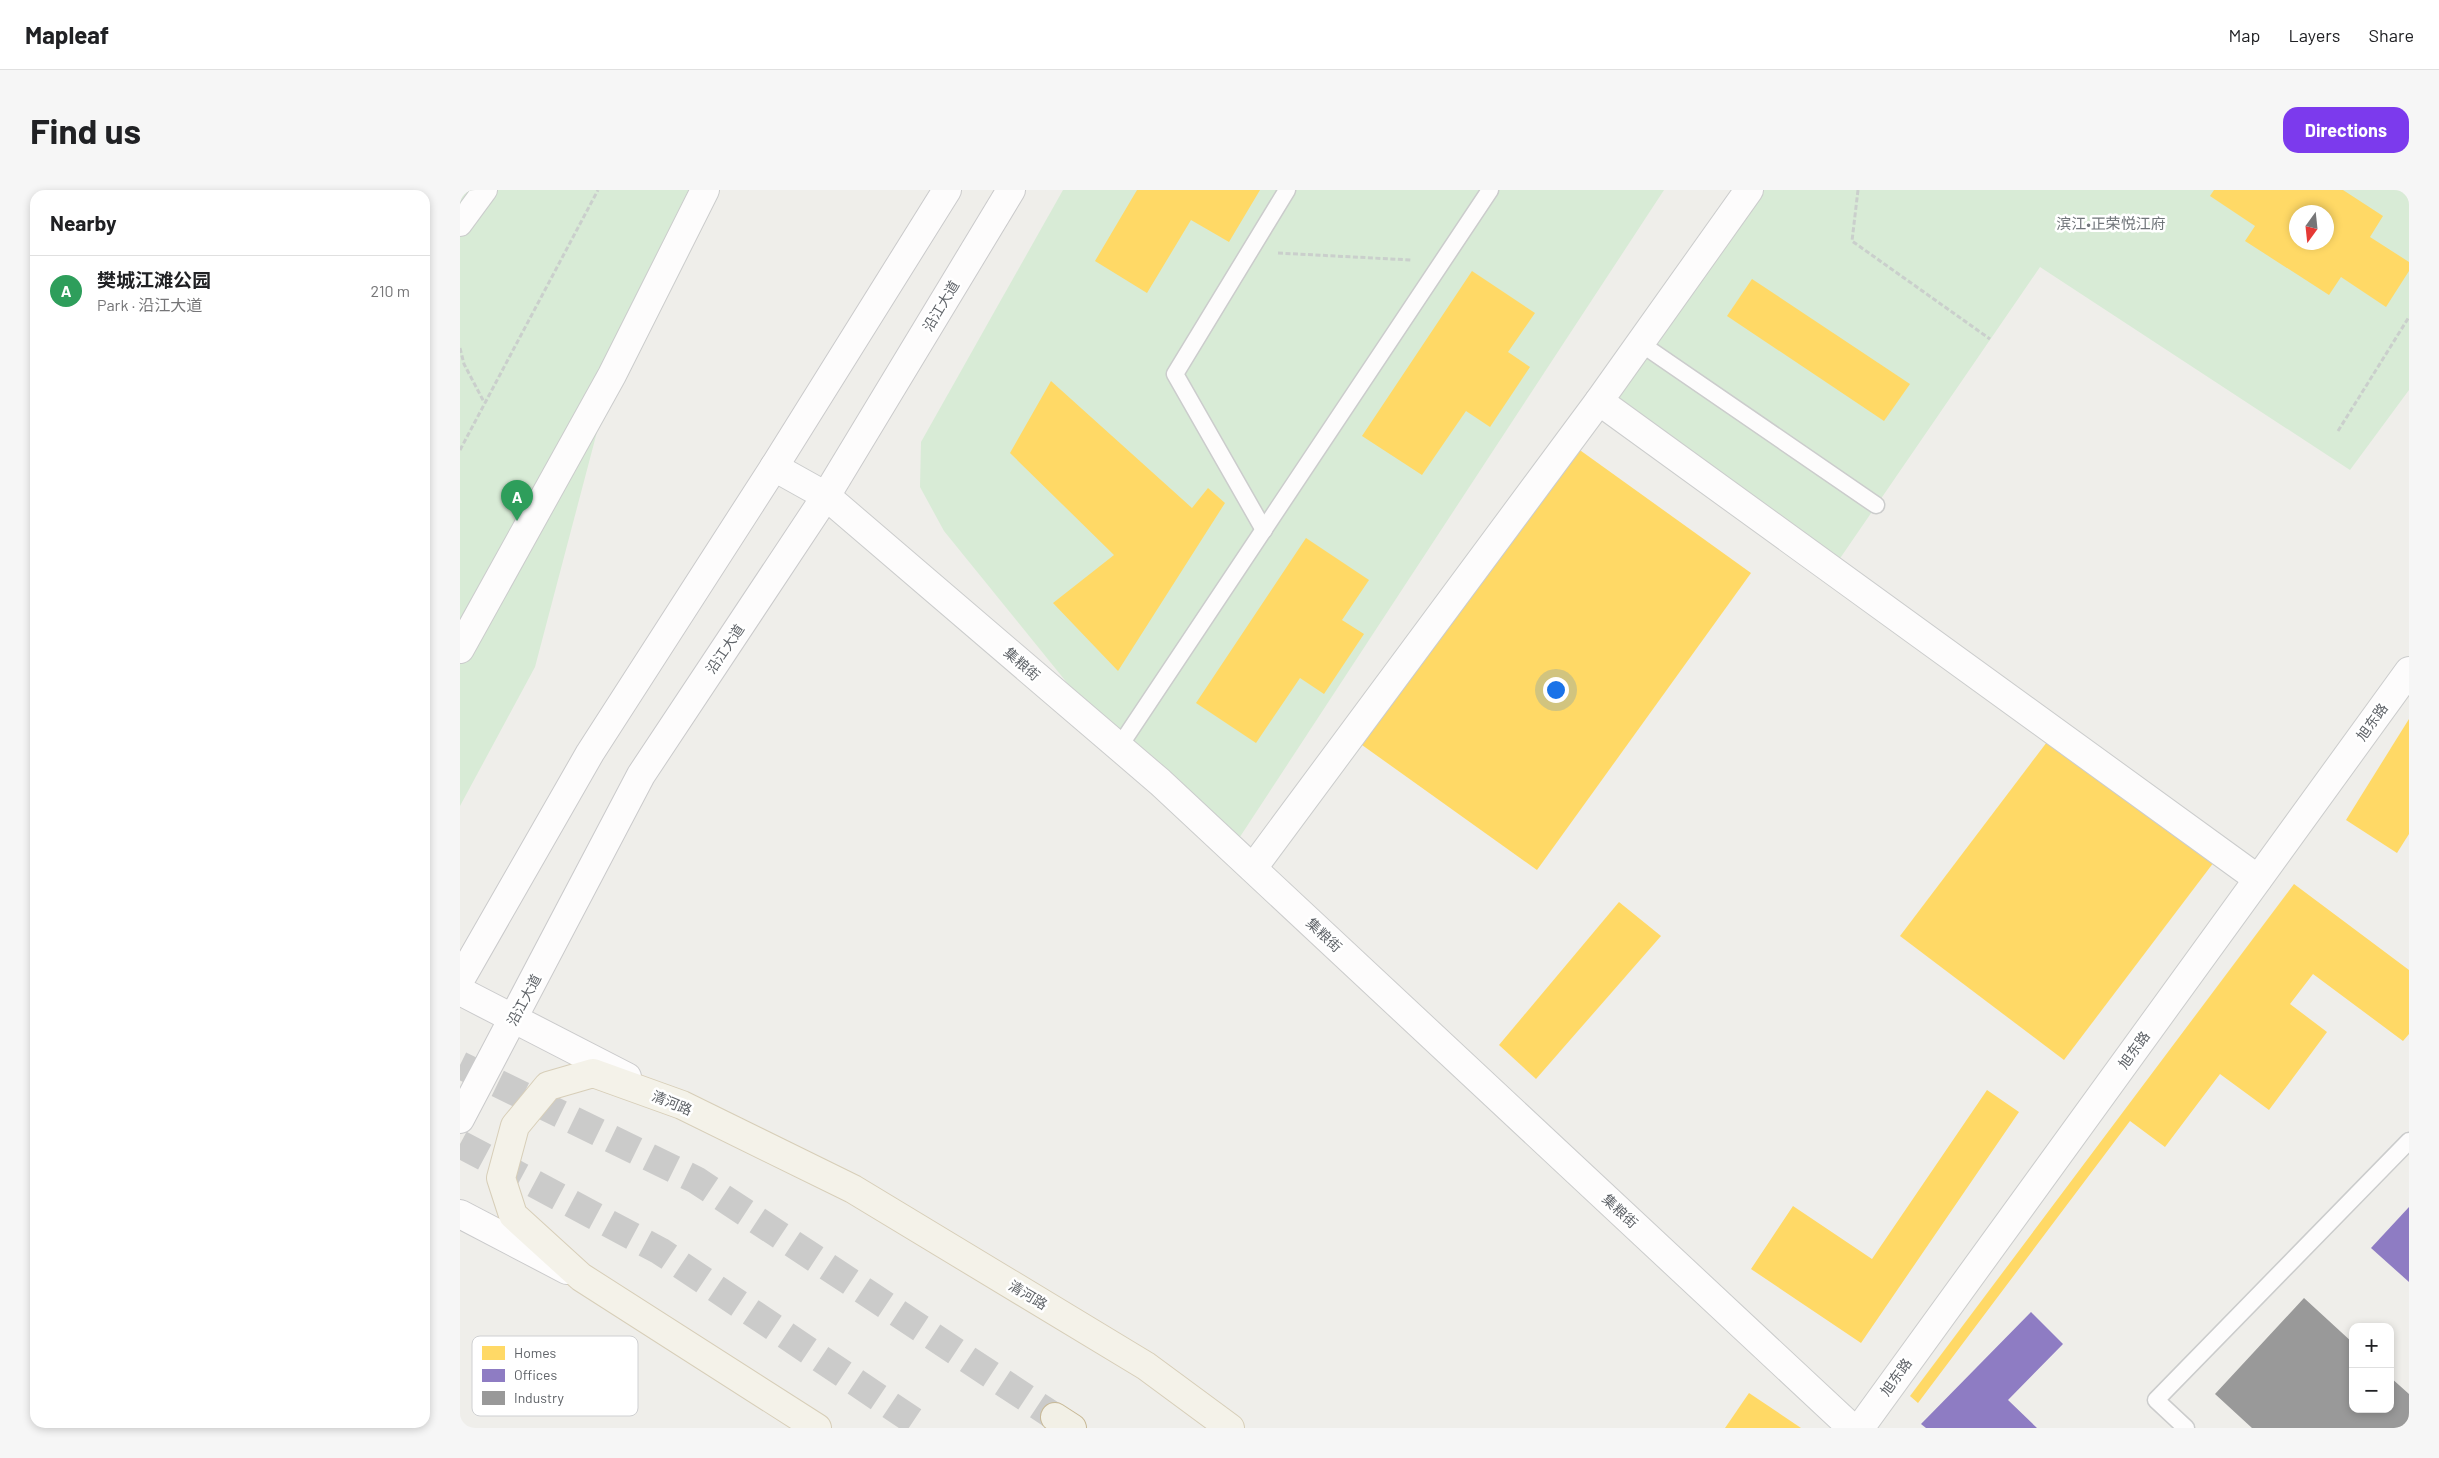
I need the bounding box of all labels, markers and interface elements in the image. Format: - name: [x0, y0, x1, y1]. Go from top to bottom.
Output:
- text: Mapleaf: [25, 20, 109, 49]
- text: Map: [2228, 24, 2260, 46]
- text: Layers: [2288, 24, 2341, 46]
- text: Share: [2369, 24, 2414, 46]
- button: Directions: [2283, 107, 2409, 153]
- text: Find us: [30, 109, 141, 151]
- north arrow: [2289, 205, 2334, 250]
- text: Nearby: [50, 210, 116, 235]
- district label: 滨江•正荣悦江府: [2056, 214, 2166, 232]
- text: 樊城江滩公园: [97, 268, 211, 291]
- street label: 沿江大道: [919, 277, 962, 334]
- text: A: [61, 281, 71, 300]
- text: 210 m: [371, 281, 410, 300]
- text: Park · 沿江大道: [97, 295, 202, 314]
- pin: A: [501, 480, 533, 521]
- street label: 沿江大道: [702, 621, 747, 677]
- street label: 集粮街: [1001, 643, 1044, 684]
- your location: [1543, 677, 1569, 703]
- street label: 旭东路: [2352, 700, 2391, 744]
- street label: 集粮街: [1303, 914, 1345, 955]
- street label: 沿江大道: [503, 971, 544, 1028]
- street label: 旭东路: [2114, 1028, 2153, 1072]
- street label: 清河路: [650, 1087, 695, 1118]
- street label: 集粮街: [1599, 1190, 1641, 1231]
- street label: 清河路: [1006, 1276, 1051, 1313]
- map controls: [2349, 1323, 2394, 1413]
- button: +: [2349, 1323, 2394, 1368]
- legend: [472, 1336, 638, 1416]
- text: Homes: [514, 1344, 557, 1361]
- street label: 旭东路: [1876, 1355, 1915, 1399]
- text: Offices: [514, 1366, 557, 1383]
- button: −: [2349, 1368, 2394, 1413]
- text: Industry: [514, 1389, 565, 1406]

